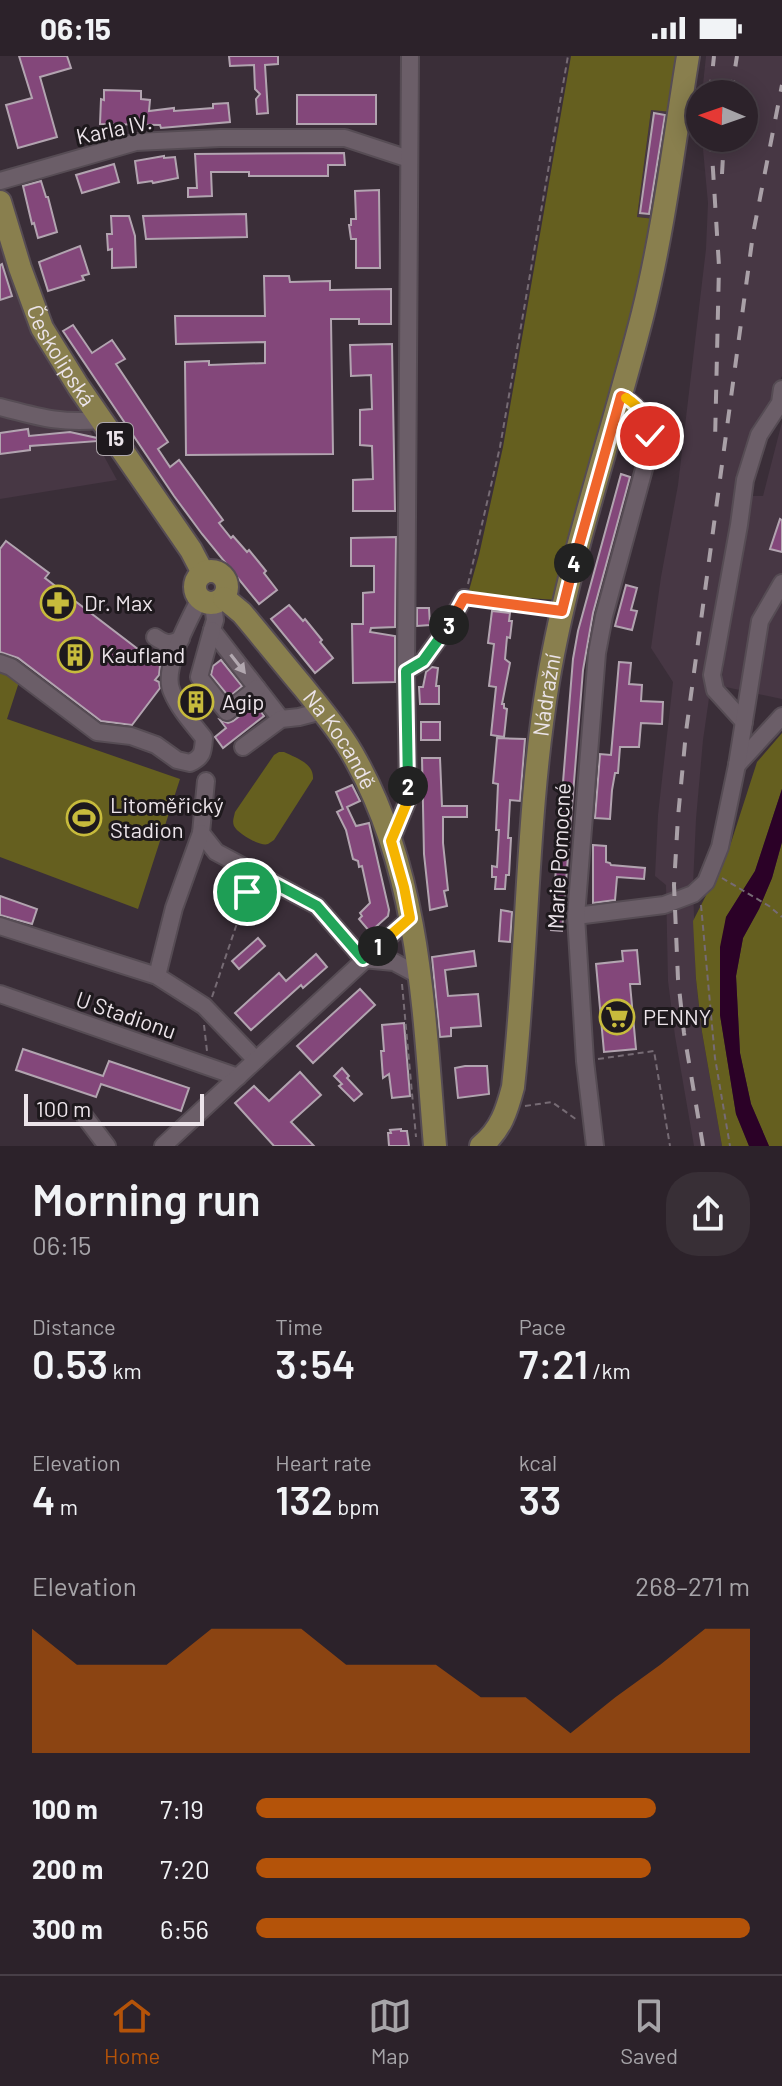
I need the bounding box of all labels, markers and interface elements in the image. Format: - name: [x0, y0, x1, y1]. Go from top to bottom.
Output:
- text: 06:15: [40, 10, 111, 46]
- north arrow: [686, 80, 758, 152]
- map controls: [686, 80, 758, 152]
- street label: Karla IV.: [73, 107, 154, 149]
- street label: Českolipská: [23, 301, 102, 411]
- pin: [616, 402, 684, 470]
- icon: check: [628, 414, 672, 458]
- road number: 15: [97, 423, 133, 455]
- pin: 4: [554, 543, 594, 583]
- text: 4: [567, 550, 581, 576]
- pharmacy icon: Dr. Max: [39, 584, 77, 622]
- place label: Dr. Max: [84, 589, 153, 615]
- pin: 3: [429, 605, 469, 645]
- text: 3: [443, 612, 455, 638]
- building icon: Kaufland: [56, 636, 94, 674]
- place label: Kaufland: [101, 641, 185, 667]
- street label: Nádražní: [526, 651, 565, 738]
- one-way arrow: [229, 654, 245, 674]
- building icon: Agip: [177, 683, 215, 721]
- street label: Na Kocandě: [299, 684, 383, 793]
- place label: Agip: [222, 688, 264, 714]
- pin: 2: [388, 766, 428, 806]
- text: 2: [402, 773, 414, 799]
- street label: Marie Pomocné: [541, 782, 575, 930]
- place label: Litoměřický Stadion: [110, 791, 224, 842]
- sports icon: Litoměřický Stadion: [65, 799, 103, 837]
- pin: [213, 858, 281, 926]
- icon: arrive: [225, 870, 269, 914]
- pin: 1: [358, 926, 398, 966]
- text: 1: [374, 933, 382, 959]
- street label: U Stadionu: [73, 985, 180, 1043]
- supermarket icon: PENNY: [598, 998, 636, 1036]
- place label: PENNY: [643, 1003, 711, 1029]
- scale bar: [24, 1090, 204, 1126]
- text: 100 m: [36, 1095, 91, 1121]
- text: Morning run: [32, 1172, 261, 1225]
- button: share: [666, 1172, 750, 1256]
- text: 06:15: [32, 1229, 91, 1260]
- text: Distance: [32, 1313, 116, 1339]
- text: Time: [275, 1313, 323, 1339]
- text: Pace: [519, 1313, 566, 1339]
- text: 0.53: [32, 1339, 108, 1387]
- text: 3:54: [275, 1339, 355, 1387]
- text: 7:21: [519, 1339, 588, 1387]
- text: km: [108, 1357, 142, 1383]
- text: /km: [588, 1357, 631, 1383]
- text: Elevation: [32, 1449, 121, 1475]
- text: Heart rate: [275, 1449, 372, 1475]
- text: kcal: [519, 1449, 557, 1475]
- text: 4: [32, 1475, 55, 1523]
- text: 132: [275, 1475, 333, 1523]
- text: 33: [519, 1475, 561, 1523]
- text: m: [55, 1493, 78, 1519]
- text: bpm: [333, 1493, 380, 1519]
- text: Elevation: [32, 1570, 137, 1601]
- text: 268–271 m: [635, 1570, 750, 1601]
- text: 100 m: [32, 1793, 98, 1824]
- text: 7:19: [160, 1793, 204, 1824]
- text: 200 m: [32, 1853, 103, 1884]
- text: 7:20: [160, 1853, 210, 1884]
- text: 300 m: [32, 1913, 103, 1944]
- text: 6:56: [160, 1913, 209, 1944]
- tab: Home: [104, 1994, 160, 2068]
- tab: Map: [368, 1994, 412, 2068]
- tab: Saved: [620, 1994, 678, 2068]

